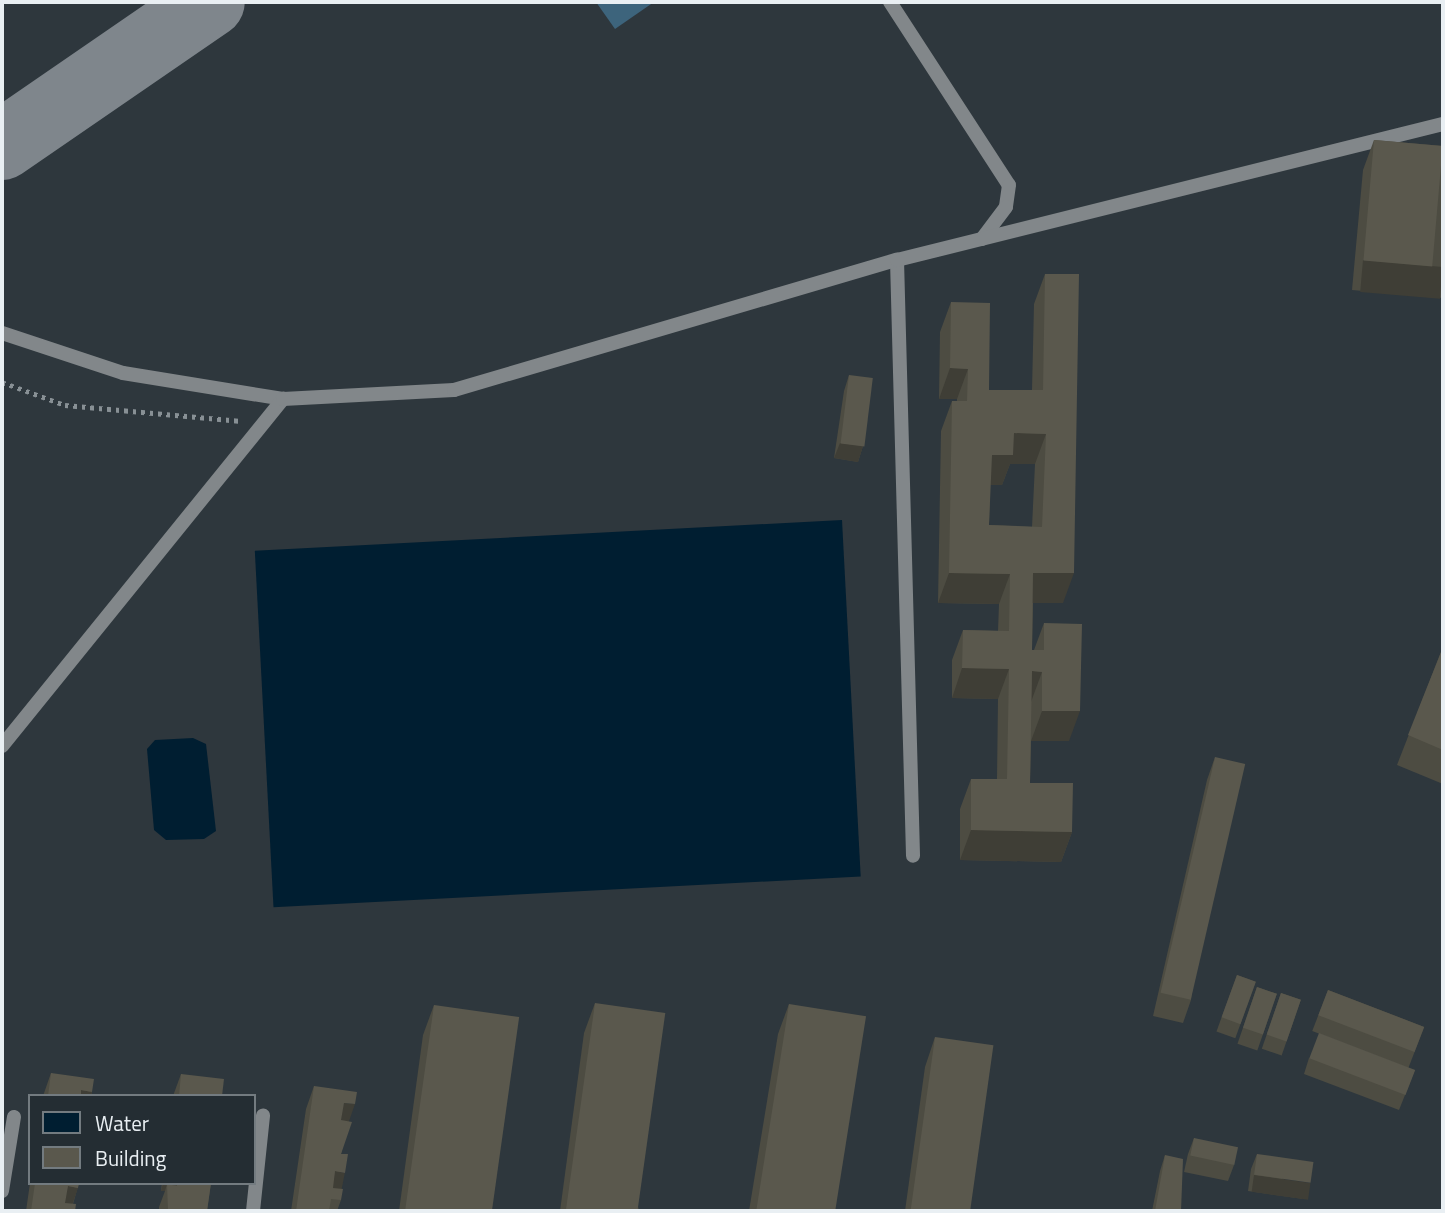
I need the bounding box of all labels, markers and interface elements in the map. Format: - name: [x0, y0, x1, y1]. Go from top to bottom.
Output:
- legend: [28, 1094, 256, 1185]
- text: Water: [95, 1107, 149, 1139]
- text: Building: [95, 1142, 166, 1174]

